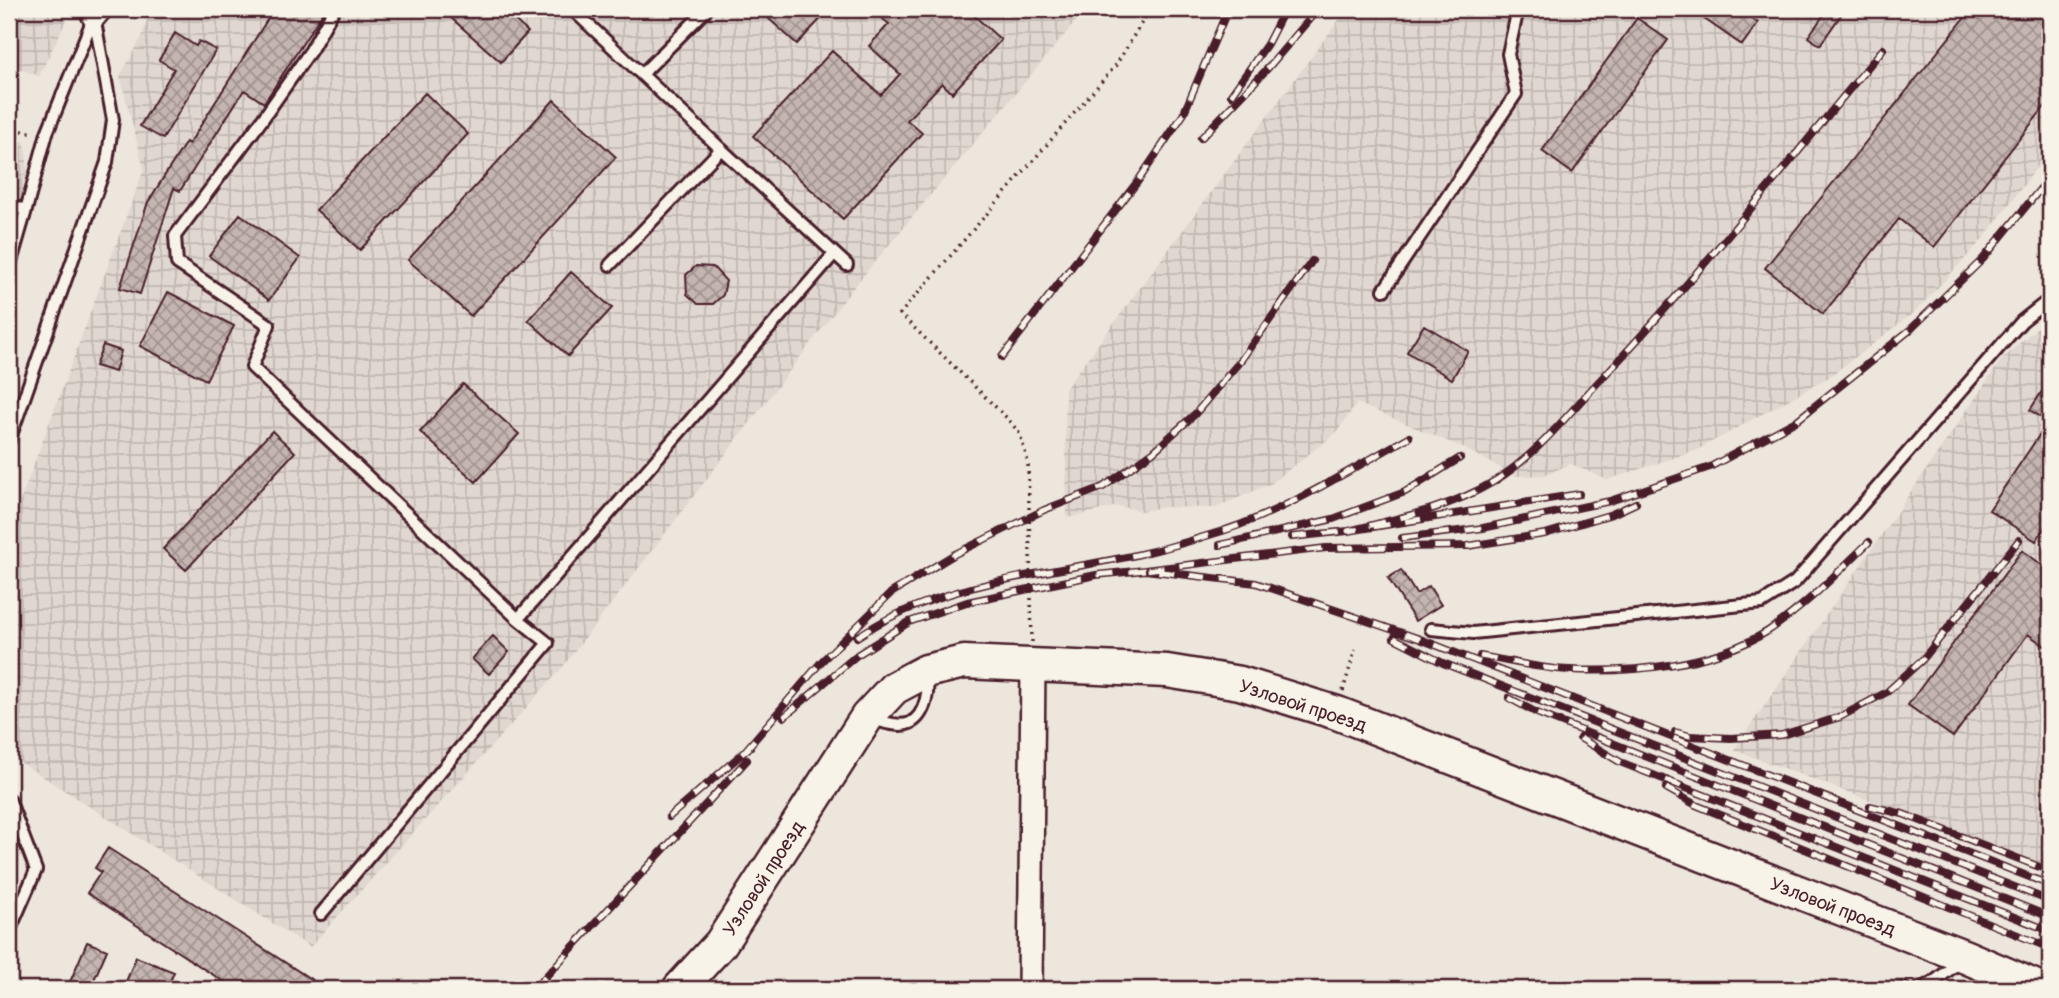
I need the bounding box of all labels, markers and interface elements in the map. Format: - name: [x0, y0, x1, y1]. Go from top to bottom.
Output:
- street label: Узловой проезд: [1236, 674, 1370, 738]
- street label: Узловой проезд: [718, 816, 810, 941]
- street label: Узловой проезд: [1767, 872, 1899, 942]

